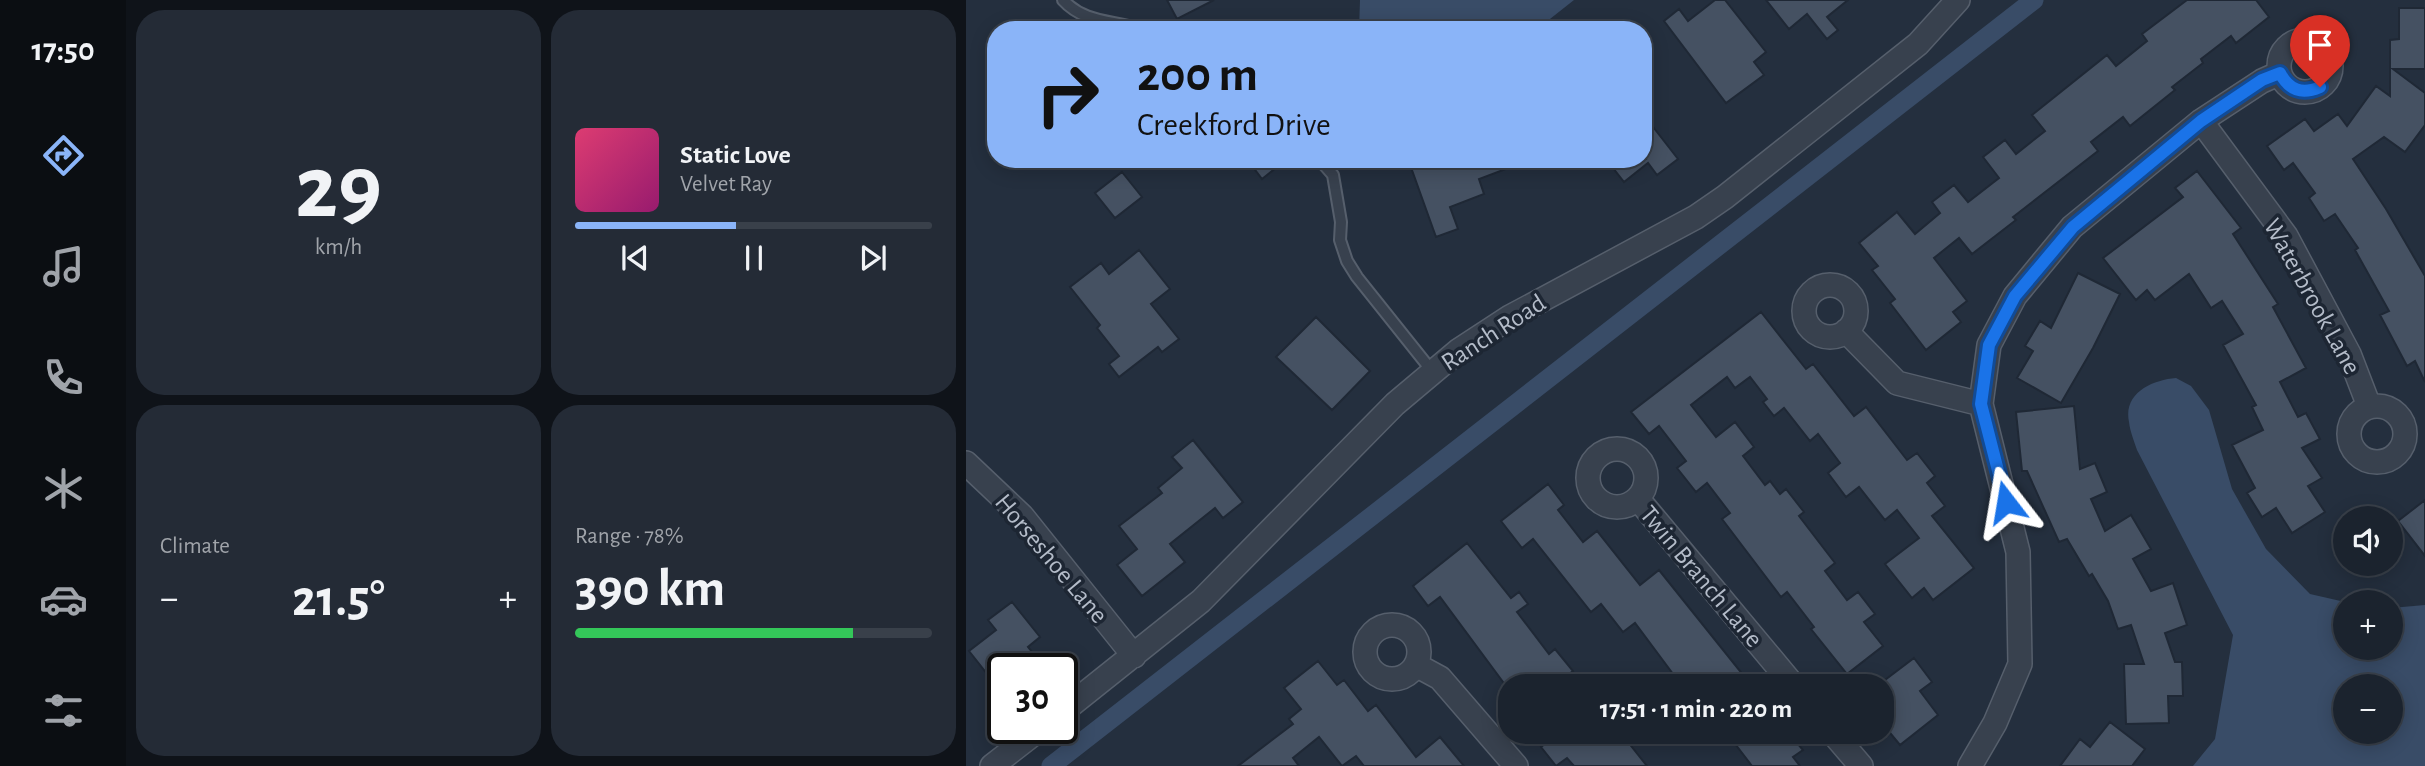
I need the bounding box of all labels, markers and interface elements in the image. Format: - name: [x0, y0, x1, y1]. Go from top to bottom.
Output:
- pin: [2290, 15, 2350, 87]
- icon: arrive: [2301, 26, 2339, 64]
- text: 17:50: [31, 34, 95, 66]
- icon: right: [1022, 49, 1113, 140]
- text: 200 m: [1137, 51, 1258, 100]
- text: Creekford Drive: [1137, 109, 1331, 141]
- icon: directions: [39, 131, 88, 180]
- text: Static Love: [680, 142, 791, 168]
- text: 29: [295, 143, 382, 234]
- text: Velvet Ray: [680, 173, 772, 196]
- street label: Waterbrook Lane: [2259, 214, 2366, 379]
- text: km/h: [315, 236, 362, 259]
- icon: previous: [616, 239, 654, 277]
- icon: pause: [735, 239, 773, 277]
- icon: next: [854, 239, 892, 277]
- icon: music: [39, 242, 88, 291]
- street label: Ranch Road: [1437, 290, 1550, 376]
- icon: phone: [39, 353, 88, 402]
- icon: climate: [39, 464, 88, 513]
- position arrow: [1969, 465, 2043, 539]
- street label: Horseshoe Lane: [990, 489, 1113, 628]
- street label: Twin Branch Lane: [1635, 501, 1768, 652]
- map controls: [2333, 506, 2403, 744]
- button: sound: [2333, 506, 2403, 576]
- text: Range · 78%: [575, 525, 684, 548]
- text: Climate: [160, 535, 230, 558]
- text: 390 km: [575, 563, 725, 615]
- text: 21.5°: [292, 573, 385, 625]
- icon: car: [39, 575, 88, 624]
- text: −: [160, 580, 178, 618]
- text: +: [499, 580, 517, 618]
- button: +: [2333, 590, 2403, 660]
- speed limit sign: 30: [987, 653, 1078, 744]
- button: −: [2333, 674, 2403, 744]
- icon: filters: [39, 686, 88, 735]
- text: 17:51 · 1 min · 220 m: [1600, 696, 1792, 722]

